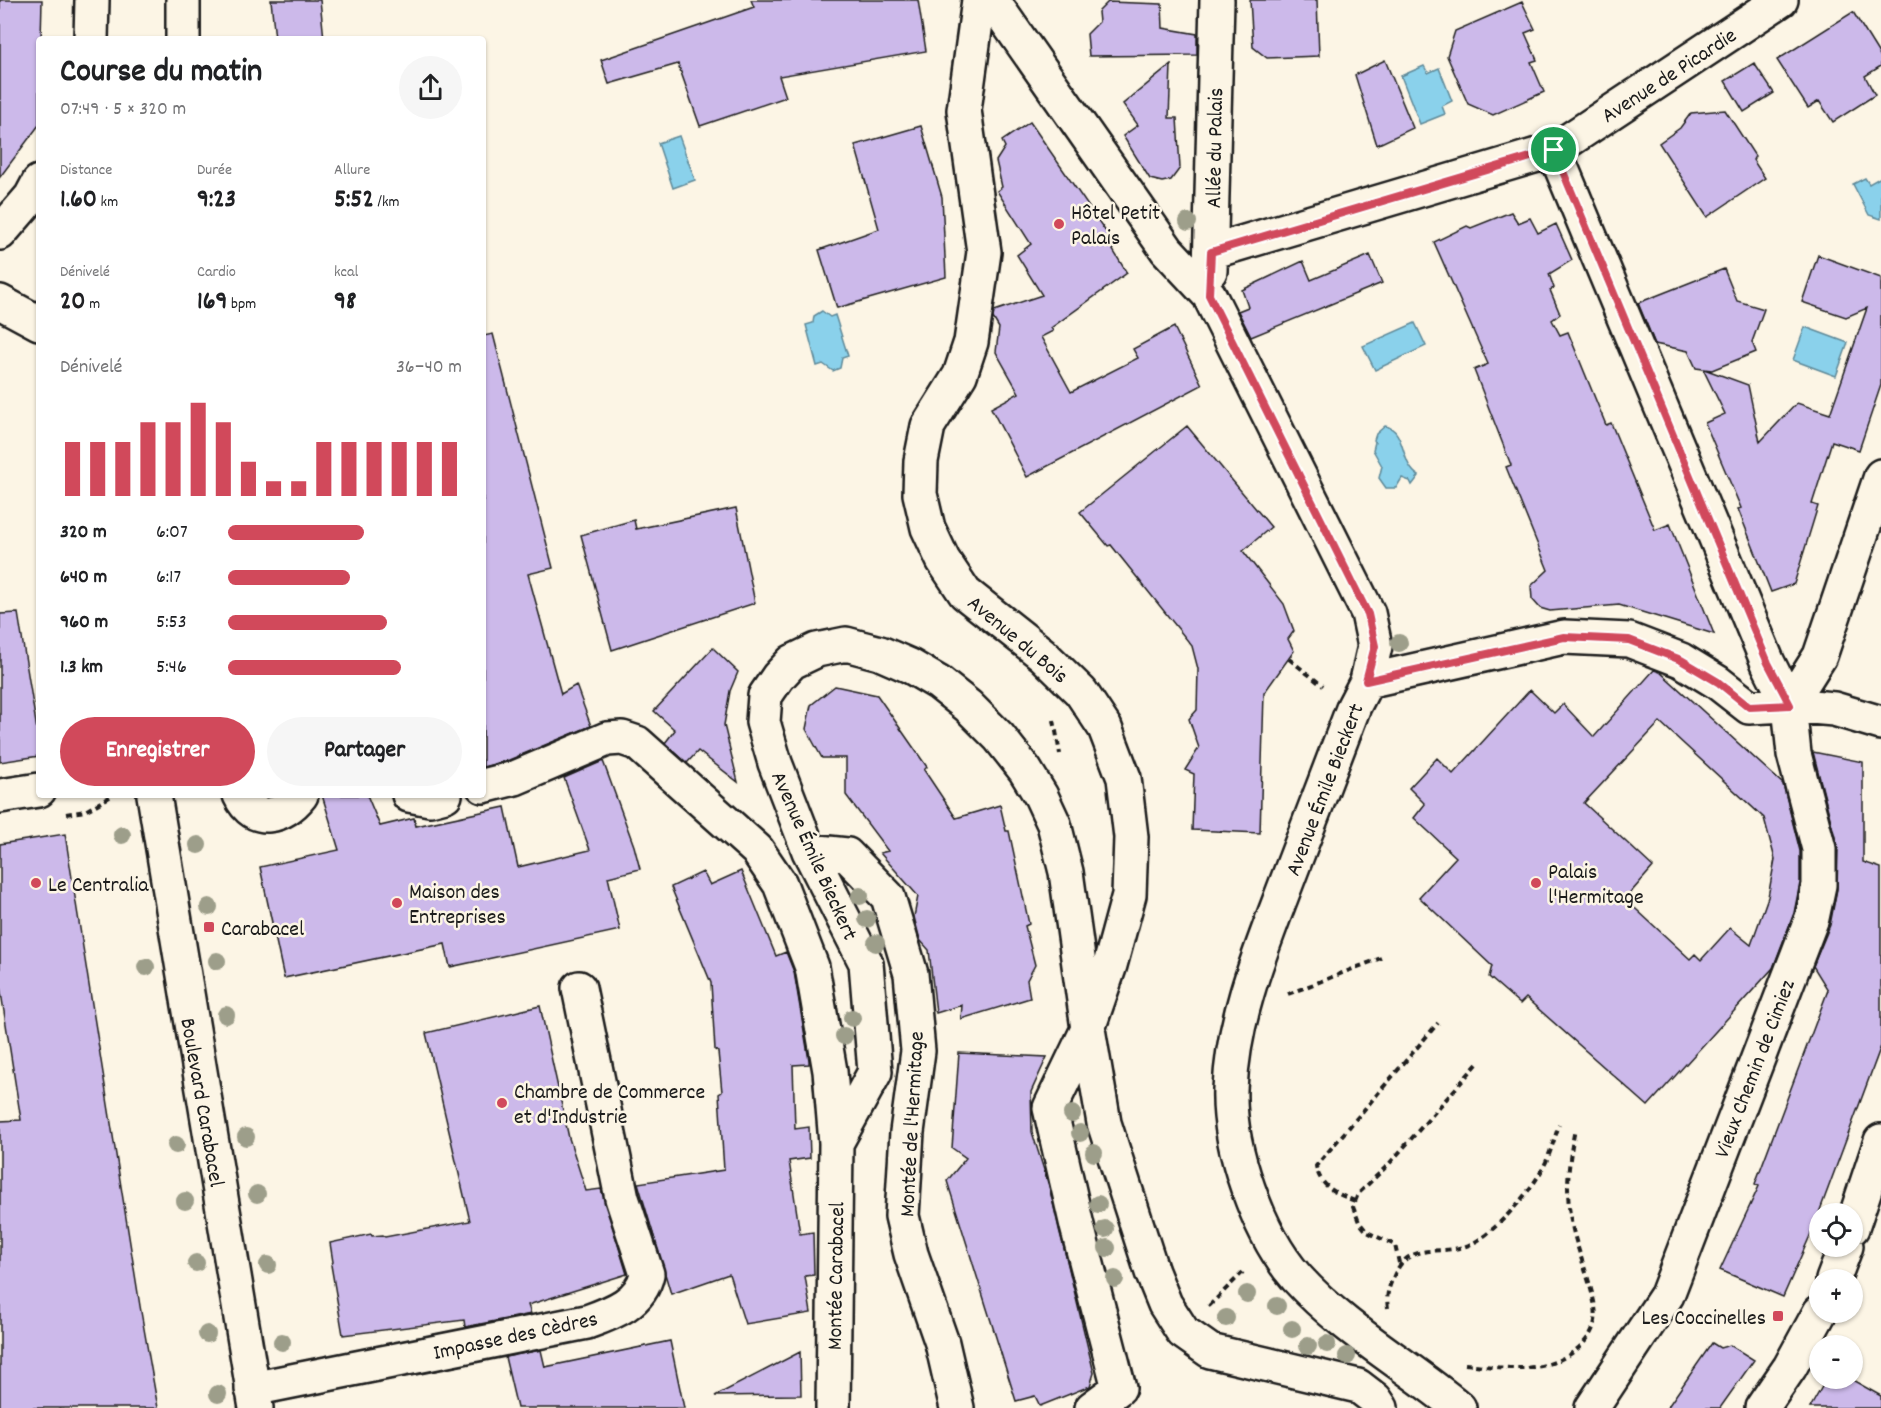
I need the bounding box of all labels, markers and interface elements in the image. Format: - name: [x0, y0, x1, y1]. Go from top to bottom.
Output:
- street label: Avenue de Picardie: [1596, 22, 1744, 132]
- text: Course du matin: [60, 50, 262, 97]
- button: share: [399, 56, 462, 119]
- street label: Allée du Palais: [1200, 87, 1233, 209]
- text: 07:49 · 5 × 320 m: [60, 96, 186, 124]
- pin: [1528, 124, 1579, 175]
- icon: arrive: [1537, 133, 1570, 166]
- text: Distance: [60, 159, 112, 182]
- text: Durée: [197, 159, 232, 182]
- text: Allure: [334, 159, 370, 182]
- text: 1.60: [60, 182, 97, 219]
- text: 9:23: [197, 182, 236, 219]
- text: 5:52: [334, 182, 374, 219]
- text: km: [97, 191, 118, 214]
- text: /km: [374, 191, 400, 214]
- place label: Hôtel Petit Palais: [1071, 199, 1160, 255]
- marker: Hôtel Petit Palais: [1052, 217, 1066, 231]
- text: Dénivelé: [60, 261, 110, 284]
- text: Cardio: [197, 261, 236, 284]
- text: kcal: [334, 261, 358, 284]
- text: 20: [60, 284, 86, 321]
- text: 169: [197, 284, 227, 321]
- text: 98: [334, 284, 356, 321]
- text: m: [86, 293, 100, 316]
- text: bpm: [227, 293, 256, 316]
- text: Dénivelé: [60, 354, 122, 382]
- text: 36–40 m: [396, 354, 462, 382]
- text: 320 m: [60, 519, 107, 547]
- text: 6:07: [156, 519, 188, 547]
- text: 640 m: [60, 564, 107, 592]
- text: 6:17: [156, 564, 181, 592]
- street label: Avenue du Bois: [959, 589, 1074, 692]
- text: 960 m: [60, 609, 108, 637]
- text: 5:53: [156, 609, 187, 637]
- text: 1.3 km: [60, 654, 103, 682]
- text: 5:46: [156, 654, 187, 682]
- street label: Avenue Émile Bieckert: [1279, 700, 1373, 881]
- button: Enregistrer: [60, 717, 255, 786]
- button: Partager: [267, 717, 462, 786]
- street label: Avenue Émile Bieckert: [762, 767, 864, 946]
- place label: Palais l'Hermitage: [1548, 858, 1644, 914]
- place label: Le Centralia: [48, 871, 149, 902]
- marker: Le Centralia: [29, 876, 43, 890]
- marker: Palais l'Hermitage: [1529, 876, 1543, 890]
- place label: Maison des Entreprises: [409, 878, 506, 934]
- marker: Maison des Entreprises: [390, 896, 404, 910]
- place label: Carabacel: [221, 915, 304, 946]
- marker: Carabacel: [202, 920, 216, 934]
- street label: Vieux Chemin de Cimiez: [1708, 975, 1805, 1163]
- street label: Boulevard Carabacel: [170, 1016, 231, 1189]
- street label: Montée de l'Hermitage: [893, 1031, 934, 1218]
- place label: Chambre de Commerce et d'Industrie: [514, 1078, 705, 1134]
- marker: Chambre de Commerce et d'Industrie: [495, 1096, 509, 1110]
- street label: Montée Carabacel: [821, 1202, 854, 1351]
- map controls: [1809, 1203, 1863, 1389]
- button: locate: [1809, 1203, 1863, 1257]
- button: +: [1809, 1269, 1863, 1323]
- place label: Les Coccinelles: [1641, 1304, 1766, 1335]
- street label: Impasse des Cèdres: [430, 1305, 601, 1370]
- marker: Les Coccinelles: [1771, 1309, 1785, 1323]
- button: −: [1809, 1335, 1863, 1389]

